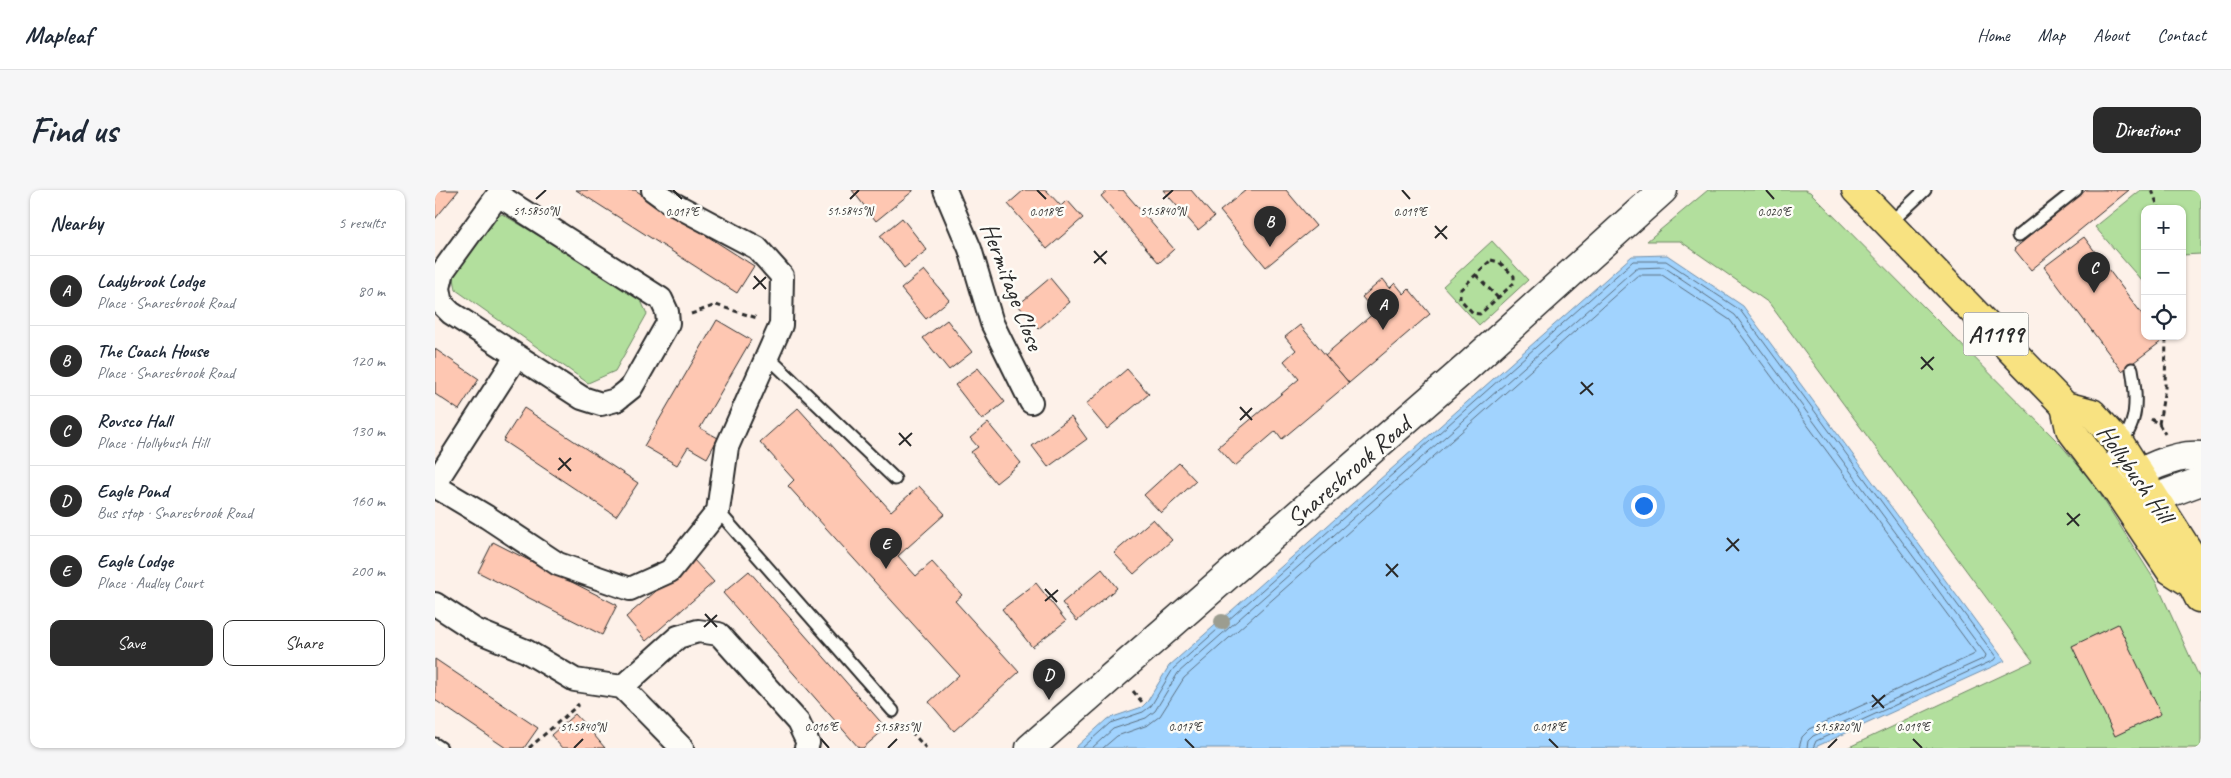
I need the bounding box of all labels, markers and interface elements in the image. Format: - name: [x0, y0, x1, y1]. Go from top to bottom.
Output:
- text: Mapleaf: [25, 20, 92, 50]
- text: Home: [1977, 24, 2010, 46]
- text: Map: [2038, 24, 2065, 46]
- text: About: [2093, 24, 2129, 46]
- text: Contact: [2157, 24, 2206, 46]
- button: Directions: [2093, 107, 2201, 153]
- text: Find us: [30, 108, 117, 153]
- text: 51.5850°N: [513, 203, 560, 219]
- text: 51.5845°N: [827, 203, 874, 219]
- text: 51.5840°N: [1140, 203, 1187, 219]
- text: 0.017°E: [665, 204, 701, 220]
- text: 0.018°E: [1029, 204, 1065, 220]
- text: 0.019°E: [1393, 204, 1429, 220]
- text: 0.020°E: [1757, 204, 1793, 220]
- map controls: [2141, 205, 2186, 340]
- button: +: [2141, 205, 2186, 250]
- pin: B: [1254, 206, 1286, 247]
- text: Nearby: [50, 210, 103, 236]
- text: 5 results: [338, 213, 385, 233]
- street label: Hermitage Close: [973, 218, 1052, 357]
- button: −: [2141, 250, 2186, 295]
- pin: C: [2078, 252, 2110, 293]
- text: Ladybrook Lodge: [97, 269, 204, 293]
- text: A: [62, 281, 70, 301]
- text: 80 m: [358, 281, 385, 301]
- pin: A: [1367, 289, 1399, 330]
- text: Place · Snaresbrook Road: [97, 293, 235, 313]
- button: locate: [2141, 295, 2186, 340]
- road number: A1199: [1963, 312, 2029, 356]
- text: The Coach House: [97, 339, 208, 363]
- text: B: [62, 351, 70, 371]
- text: 120 m: [351, 351, 385, 371]
- text: Place · Snaresbrook Road: [97, 363, 235, 383]
- street label: Snaresbrook Road: [1280, 406, 1421, 534]
- text: Rovsco Hall: [97, 409, 171, 433]
- street label: Hollybush Hill: [2090, 418, 2183, 533]
- text: C: [62, 421, 70, 441]
- text: 130 m: [351, 421, 385, 441]
- text: Place · Hollybush Hill: [97, 433, 208, 453]
- text: Eagle Pond: [97, 479, 168, 503]
- text: D: [61, 491, 71, 511]
- text: 160 m: [351, 491, 385, 511]
- your location: [1631, 493, 1657, 519]
- text: Bus stop · Snaresbrook Road: [97, 503, 252, 523]
- pin: E: [870, 528, 902, 569]
- text: Eagle Lodge: [97, 549, 173, 573]
- text: E: [62, 561, 70, 581]
- text: 200 m: [351, 561, 385, 581]
- text: Place · Audley Court: [97, 573, 203, 593]
- button: Save: [50, 620, 213, 666]
- button: Share: [223, 620, 385, 666]
- pin: D: [1033, 659, 1065, 700]
- text: 51.5840°N: [560, 719, 607, 735]
- text: 0.016°E: [804, 719, 840, 735]
- text: 51.5835°N: [874, 719, 921, 735]
- text: 0.017°E: [1168, 719, 1204, 735]
- text: 0.018°E: [1532, 719, 1568, 735]
- text: 51.5820°N: [1814, 719, 1861, 735]
- text: 0.019°E: [1896, 719, 1932, 735]

